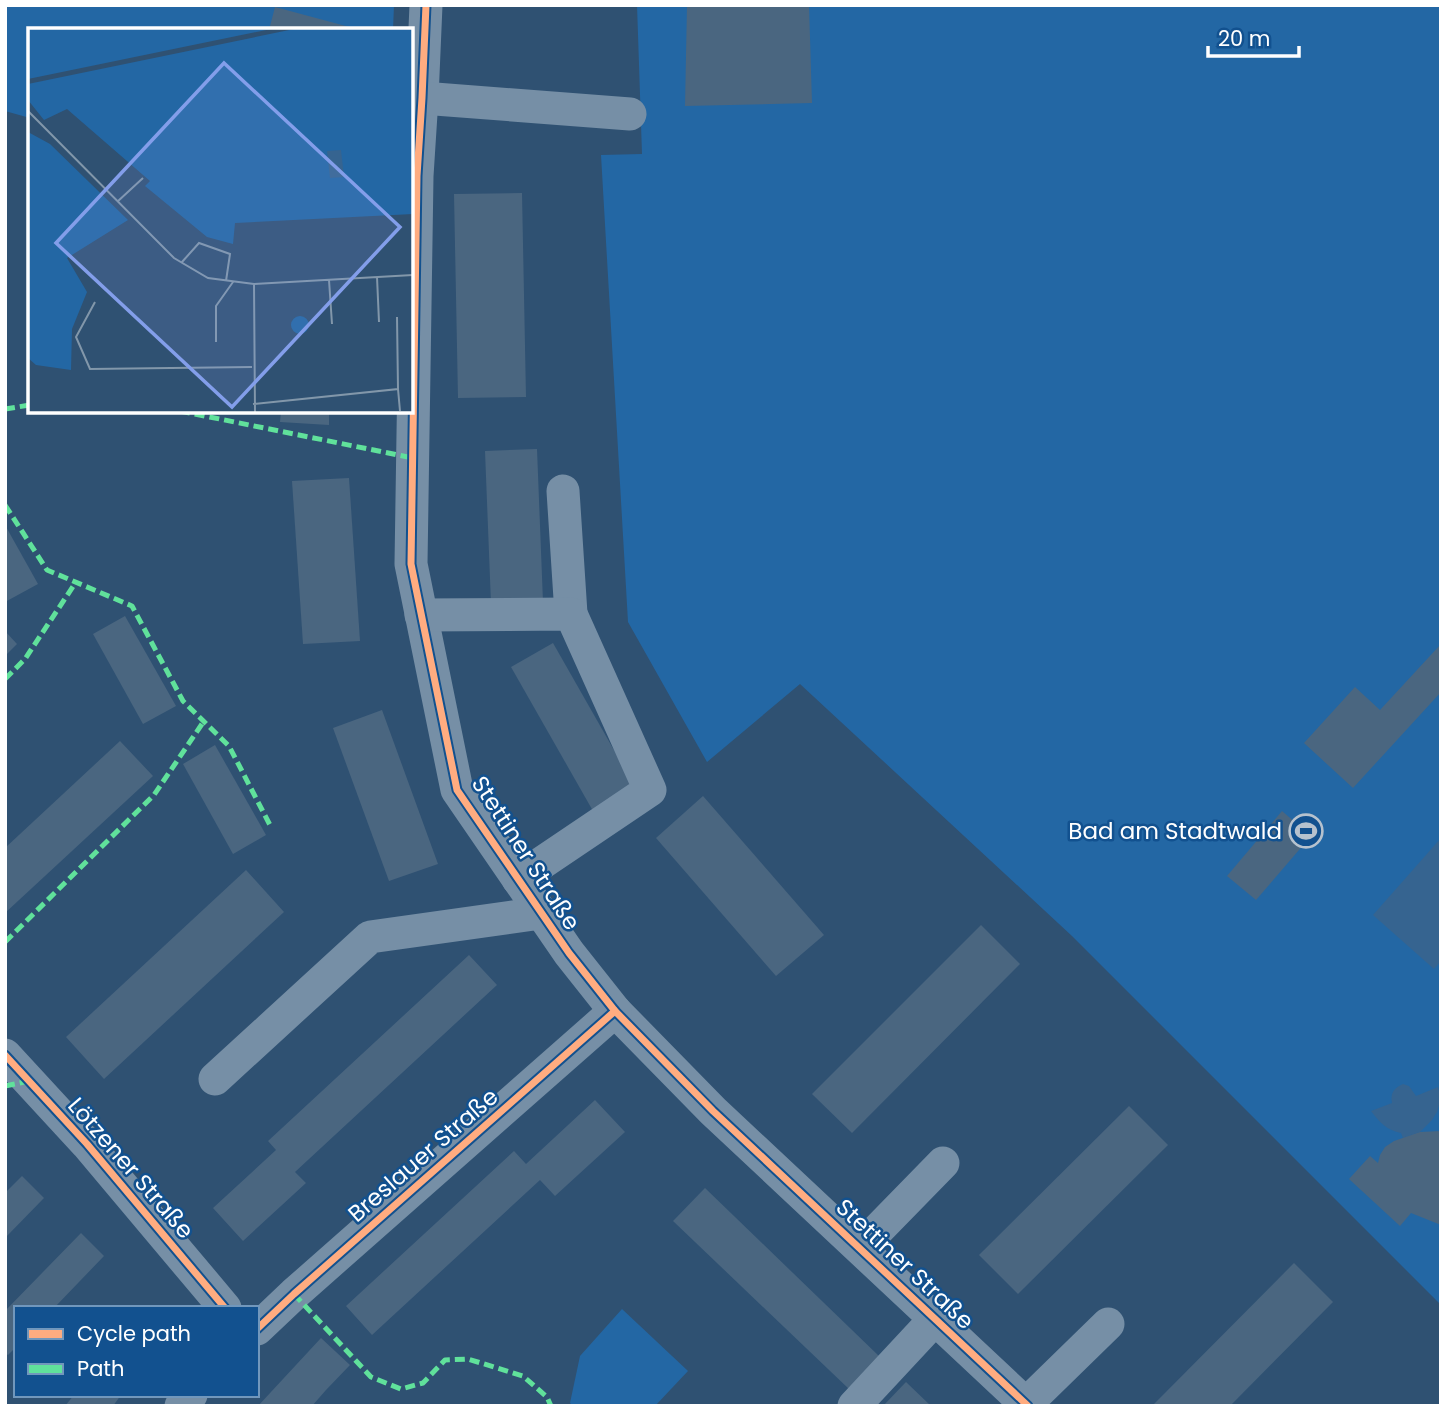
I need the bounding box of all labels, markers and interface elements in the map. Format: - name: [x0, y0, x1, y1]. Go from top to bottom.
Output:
- scale bar: [1208, 14, 1299, 58]
- text: 20 m: [1218, 24, 1271, 53]
- inset map: [28, 28, 413, 413]
- street label: Stettiner Straße: [464, 770, 588, 936]
- sports icon: Bad am Stadtwald: [1287, 812, 1325, 850]
- place label: Bad am Stadtwald: [1068, 815, 1282, 847]
- street label: Breslauer Straße: [341, 1081, 505, 1229]
- street label: Lötzener Straße: [61, 1091, 201, 1245]
- street label: Stettiner Straße: [829, 1192, 981, 1336]
- legend: [14, 1306, 259, 1397]
- text: Cycle path: [77, 1319, 191, 1348]
- text: Path: [77, 1354, 124, 1383]

